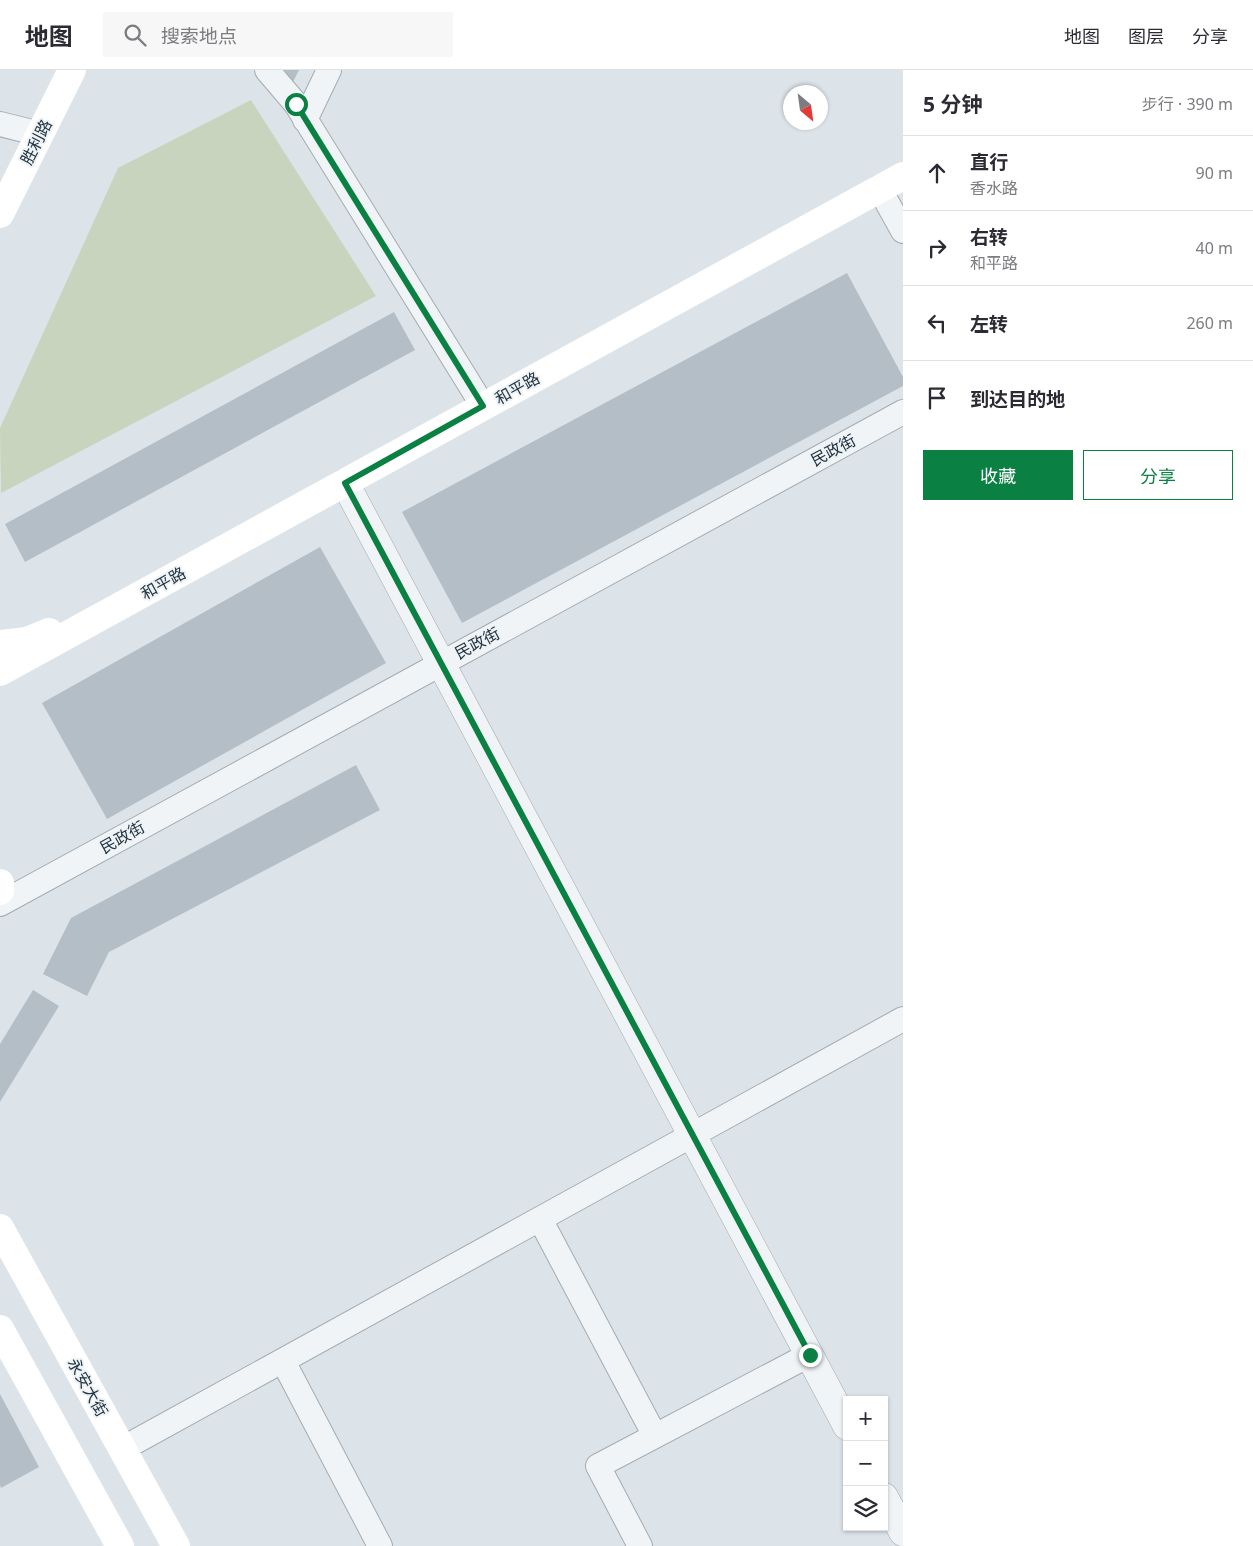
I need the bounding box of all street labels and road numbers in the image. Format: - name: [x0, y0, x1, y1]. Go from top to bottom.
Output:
- street label: 胜利路: [15, 116, 57, 168]
- street label: 和平路: [491, 367, 543, 409]
- street label: 民政街: [807, 429, 859, 471]
- street label: 和平路: [137, 562, 189, 604]
- street label: 民政街: [451, 622, 503, 664]
- street label: 民政街: [96, 816, 148, 858]
- street label: 永安大街: [63, 1354, 113, 1420]

